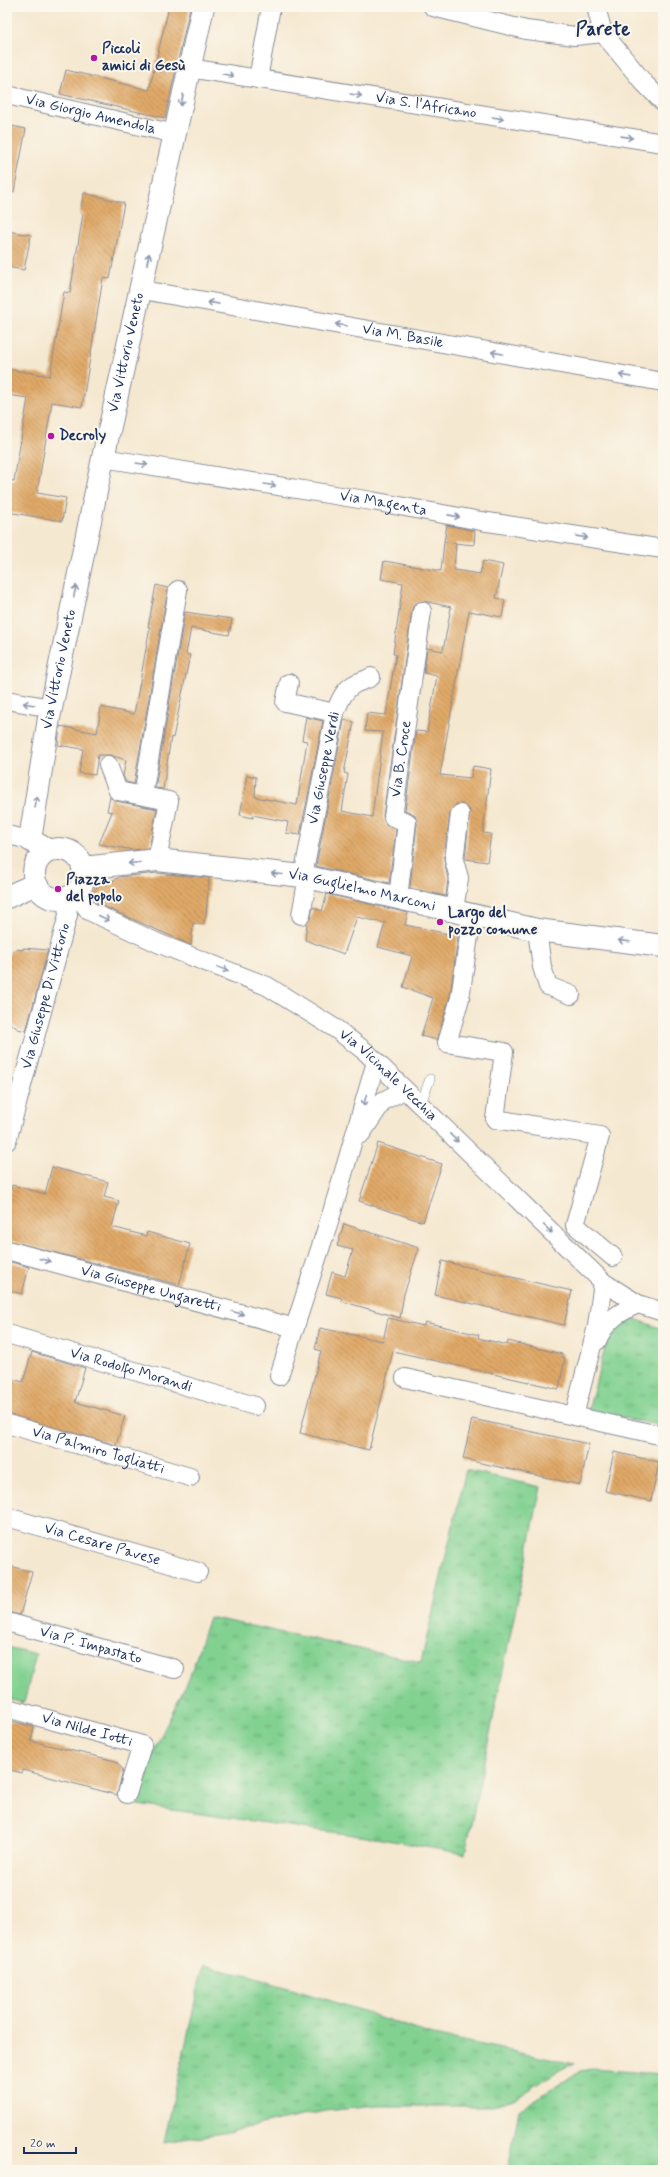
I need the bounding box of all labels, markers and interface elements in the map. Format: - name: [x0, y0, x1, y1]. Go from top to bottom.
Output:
- district label: Parete: [576, 17, 630, 42]
- place label: Piccoli amici di Gesù: [102, 39, 185, 76]
- marker: Piccoli amici di Gesù: [89, 53, 99, 63]
- one-way arrow: [221, 71, 234, 79]
- street label: Via S. l'Africano: [374, 88, 478, 123]
- street label: Via Giorgio Amendola: [24, 90, 158, 139]
- one-way arrow: [349, 91, 362, 99]
- one-way arrow: [178, 93, 186, 106]
- one-way arrow: [491, 114, 504, 122]
- one-way arrow: [620, 133, 633, 141]
- one-way arrow: [145, 253, 153, 266]
- street label: Via Vittorio Veneto: [103, 291, 149, 414]
- one-way arrow: [207, 298, 220, 306]
- street label: Via M. Basile: [361, 319, 445, 353]
- one-way arrow: [335, 321, 348, 329]
- one-way arrow: [490, 349, 503, 357]
- one-way arrow: [618, 372, 631, 380]
- place label: Decroly: [59, 426, 107, 446]
- marker: Decroly: [46, 431, 56, 441]
- one-way arrow: [135, 460, 148, 468]
- one-way arrow: [263, 481, 276, 489]
- street label: Via Magenta: [338, 486, 429, 521]
- one-way arrow: [447, 512, 460, 520]
- one-way arrow: [575, 533, 588, 541]
- one-way arrow: [72, 585, 80, 598]
- street label: Via Vittorio Veneto: [37, 608, 81, 731]
- one-way arrow: [23, 700, 36, 708]
- street label: Via Giuseppe Verdi: [303, 710, 345, 826]
- street label: Via B. Croce: [386, 719, 416, 799]
- one-way arrow: [32, 795, 40, 808]
- one-way arrow: [128, 859, 141, 866]
- street label: Via Guglielmo Marconi: [288, 864, 438, 916]
- place label: Piazza del popolo: [66, 870, 122, 907]
- one-way arrow: [271, 870, 284, 878]
- marker: Piazza del popolo: [53, 884, 63, 894]
- place label: Largo del pozzo comune: [448, 903, 538, 940]
- one-way arrow: [97, 915, 109, 922]
- marker: Largo del pozzo comune: [435, 917, 445, 927]
- street label: Via Giuseppe Di Vittorio: [17, 921, 75, 1071]
- one-way arrow: [618, 937, 631, 945]
- one-way arrow: [217, 966, 229, 974]
- street label: Via Vicinale Vecchia: [335, 1025, 441, 1126]
- one-way arrow: [361, 1093, 368, 1106]
- one-way arrow: [449, 1133, 459, 1143]
- one-way arrow: [543, 1224, 553, 1233]
- one-way arrow: [38, 1257, 51, 1264]
- street label: Via Giuseppe Ungaretti: [78, 1260, 223, 1318]
- one-way arrow: [231, 1309, 244, 1317]
- street label: Via Rodolfo Morandi: [68, 1343, 194, 1397]
- street label: Via Palmiro Togliatti: [30, 1422, 167, 1479]
- street label: Via Cesare Pavese: [42, 1518, 163, 1571]
- street label: Via P. Impastato: [37, 1622, 144, 1669]
- street label: Via Nilde Iotti: [39, 1708, 135, 1752]
- scale bar: [24, 2129, 76, 2155]
- text: 20 m: [30, 2136, 56, 2152]

